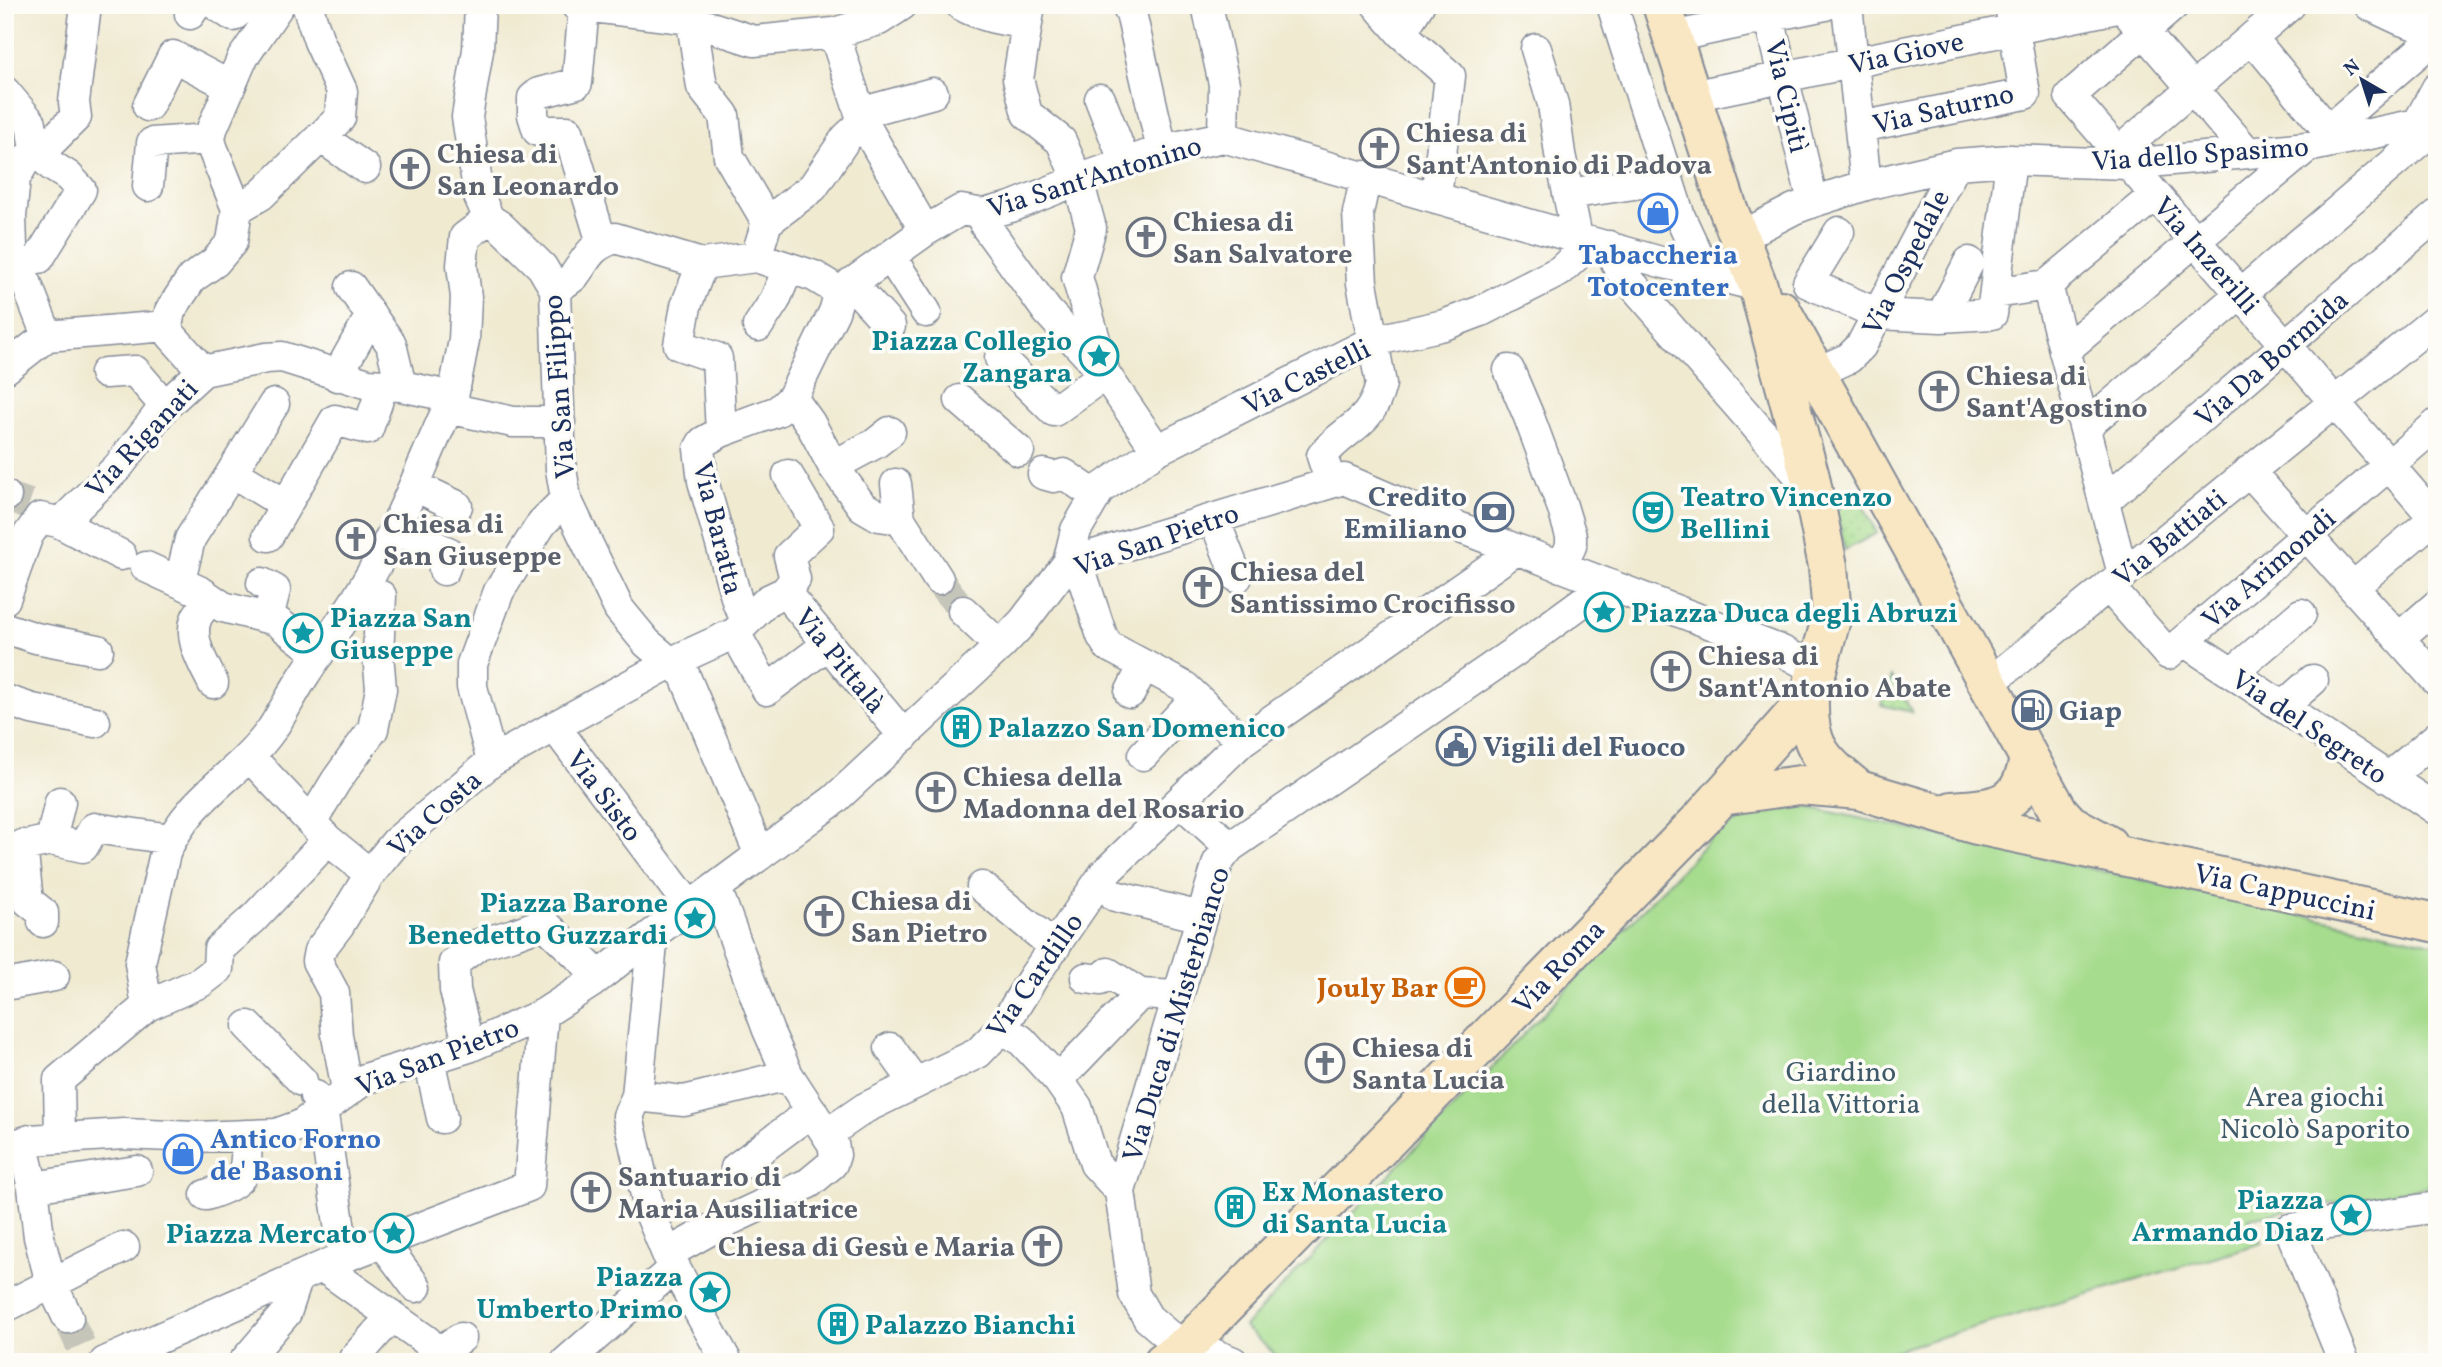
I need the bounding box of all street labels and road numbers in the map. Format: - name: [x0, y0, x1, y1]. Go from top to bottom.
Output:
- street label: Via Giove: [1845, 23, 1968, 86]
- street label: Via Cipitì: [1754, 36, 1818, 157]
- street label: Via Saturno: [1869, 75, 2018, 146]
- street label: Via Sant'Antonino: [983, 127, 1207, 230]
- street label: Via dello Spasimo: [2090, 128, 2310, 183]
- street label: Via Ospedale: [1854, 183, 1961, 343]
- street label: Via Inzerilli: [2143, 189, 2267, 324]
- street label: Via Da Bormida: [2187, 282, 2358, 438]
- street label: Via San Filippo: [535, 293, 586, 480]
- street label: Via Castelli: [1237, 330, 1378, 426]
- street label: Via Riganati: [77, 372, 208, 508]
- street label: Via Baratta: [681, 458, 752, 599]
- street label: Via Battiati: [2105, 481, 2236, 597]
- street label: Via San Pietro: [1069, 495, 1244, 588]
- street label: Via Arimondi: [2194, 501, 2345, 639]
- street label: Via Pittalà: [784, 600, 894, 723]
- street label: Via del Segreto: [2223, 661, 2395, 795]
- street label: Via Sisto: [556, 742, 651, 851]
- street label: Via Costa: [380, 762, 491, 868]
- street label: Via Cappuccini: [2190, 855, 2379, 932]
- street label: Via Duca di Misterbianco: [1114, 862, 1241, 1167]
- street label: Via Cardillo: [978, 906, 1094, 1047]
- street label: Via Roma: [1505, 912, 1615, 1024]
- street label: Via San Pietro: [351, 1009, 525, 1107]

